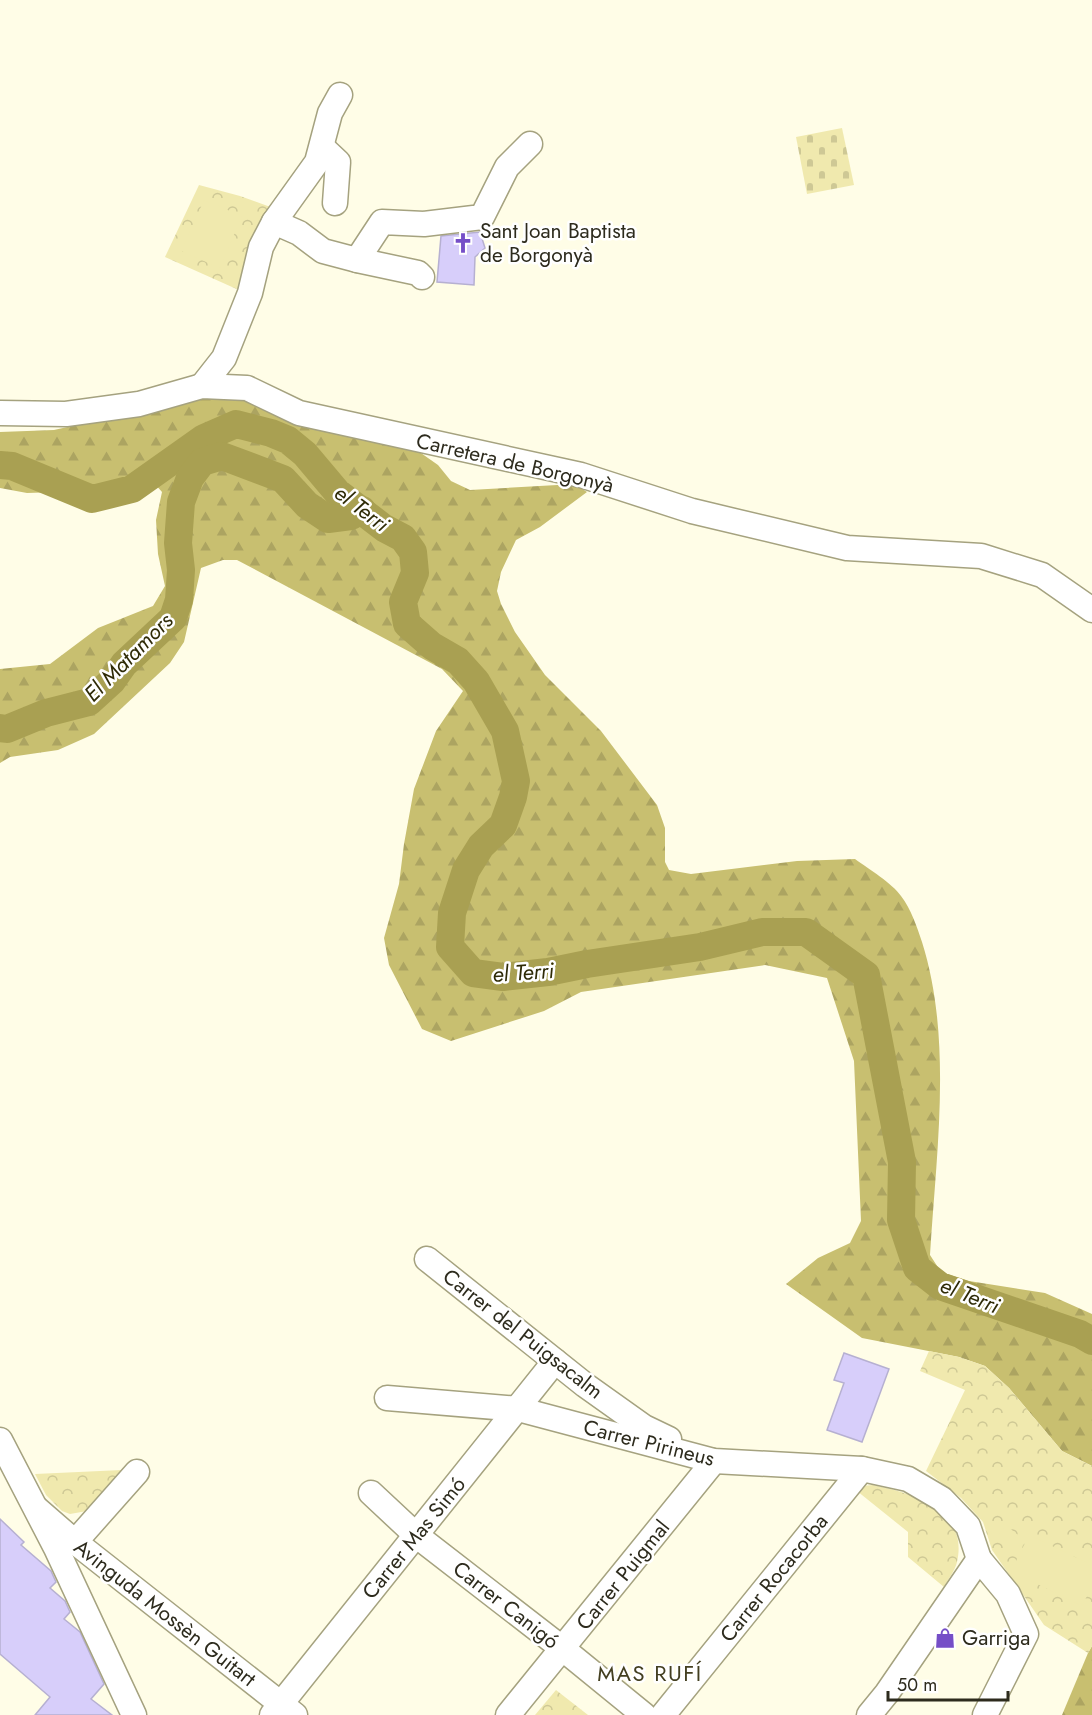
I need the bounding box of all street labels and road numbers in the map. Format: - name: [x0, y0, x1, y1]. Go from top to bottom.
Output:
- street label: Carretera de Borgonyà: [413, 426, 617, 500]
- street label: Carrer del Puigsacalm: [436, 1262, 610, 1406]
- street label: Carrer Pirineus: [580, 1412, 718, 1474]
- street label: Carrer Mas Simó: [355, 1470, 473, 1606]
- street label: Carrer Rocacorba: [713, 1508, 835, 1648]
- street label: Carrer Puigmal: [569, 1514, 677, 1636]
- street label: Avinguda Mossèn Guitart: [68, 1532, 262, 1694]
- street label: Carrer Canigó: [447, 1554, 565, 1656]

